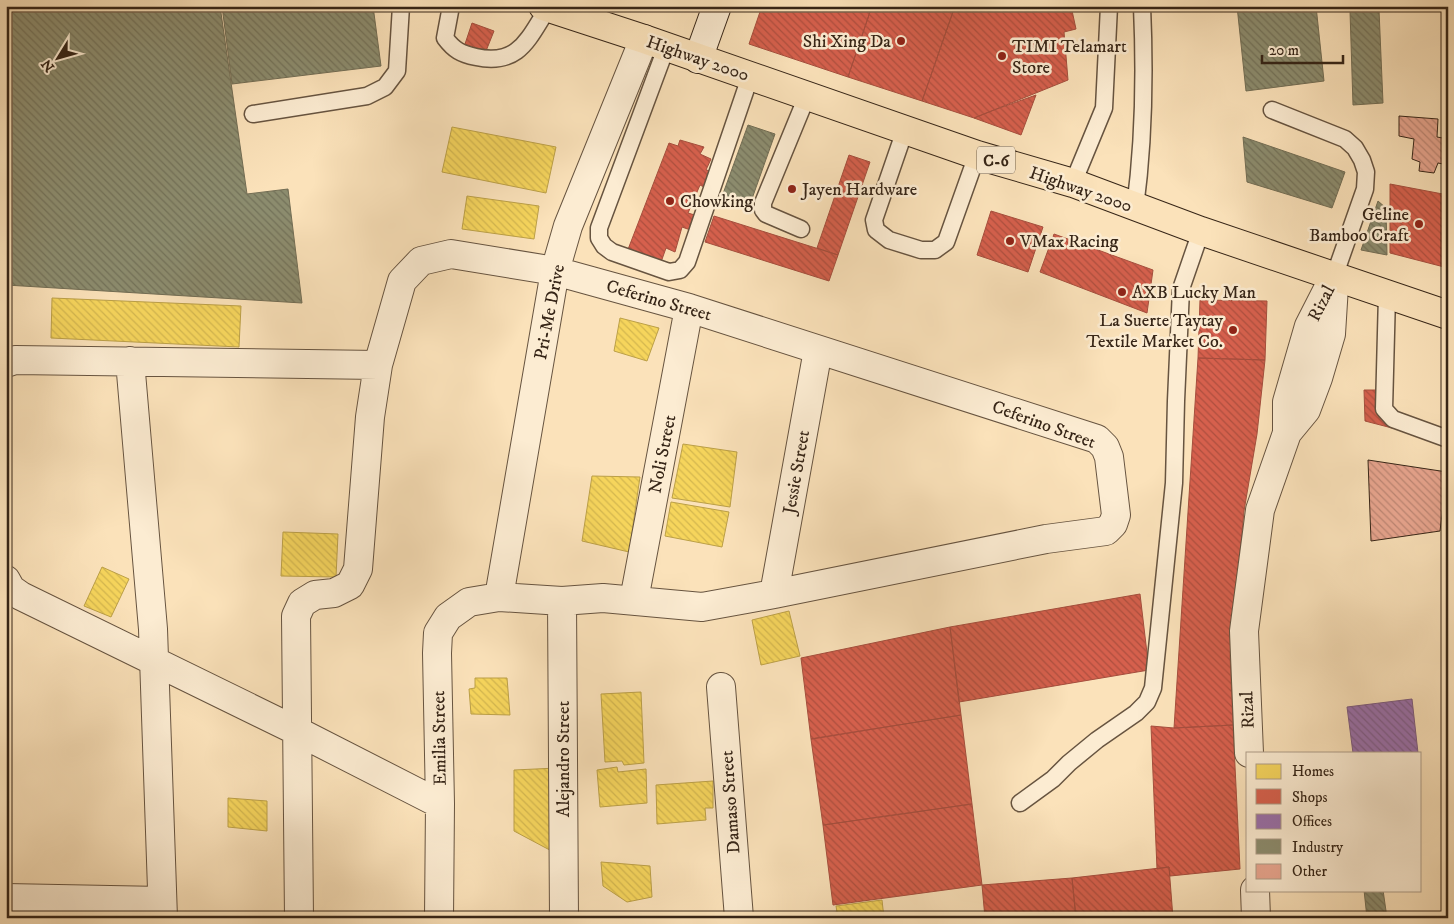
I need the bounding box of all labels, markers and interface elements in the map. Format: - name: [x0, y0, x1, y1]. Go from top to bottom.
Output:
- street label: Highway 2000: [643, 31, 752, 87]
- place label: Shi Xing Da: [803, 31, 891, 53]
- north arrow: [32, 32, 82, 82]
- scale bar: [1262, 32, 1343, 64]
- marker: Shi Xing Da: [895, 35, 907, 47]
- place label: TIMI Telamart Store: [1012, 36, 1127, 79]
- text: 20 m: [1269, 41, 1299, 60]
- marker: TIMI Telamart Store: [996, 50, 1008, 62]
- text: N: [37, 55, 59, 75]
- road number: C-6: [977, 146, 1015, 174]
- street label: Highway 2000: [1026, 162, 1135, 218]
- place label: Jayen Hardware: [800, 179, 917, 201]
- marker: Jayen Hardware: [786, 183, 798, 195]
- place label: Chowking: [680, 191, 753, 213]
- marker: Chowking: [664, 195, 676, 207]
- place label: Geline Bamboo Craft: [1309, 204, 1409, 247]
- marker: Geline Bamboo Craft: [1413, 218, 1425, 230]
- place label: VMax Racing: [1019, 231, 1119, 253]
- marker: VMax Racing: [1004, 235, 1016, 247]
- street label: Pri-Me Drive: [530, 263, 570, 362]
- street label: Ceferino Street: [604, 275, 714, 327]
- street label: Rizal: [1304, 281, 1340, 325]
- place label: AXB Lucky Man: [1132, 282, 1257, 304]
- marker: AXB Lucky Man: [1116, 286, 1128, 298]
- place label: La Suerte Taytay Textile Market Co.: [1086, 310, 1223, 353]
- marker: La Suerte Taytay Textile Market Co.: [1227, 324, 1239, 336]
- street label: Ceferino Street: [989, 396, 1099, 454]
- street label: Noli Street: [645, 413, 681, 495]
- street label: Jessie Street: [778, 428, 815, 518]
- street label: Emilia Street: [428, 690, 452, 786]
- street label: Rizal: [1236, 690, 1260, 729]
- street label: Alejandro Street: [553, 701, 575, 817]
- street label: Damaso Street: [716, 749, 746, 854]
- legend: [1246, 752, 1422, 892]
- text: Homes: [1292, 762, 1334, 781]
- text: Shops: [1292, 788, 1328, 807]
- text: Offices: [1292, 812, 1332, 831]
- text: Industry: [1292, 838, 1344, 857]
- text: Other: [1292, 862, 1327, 881]

